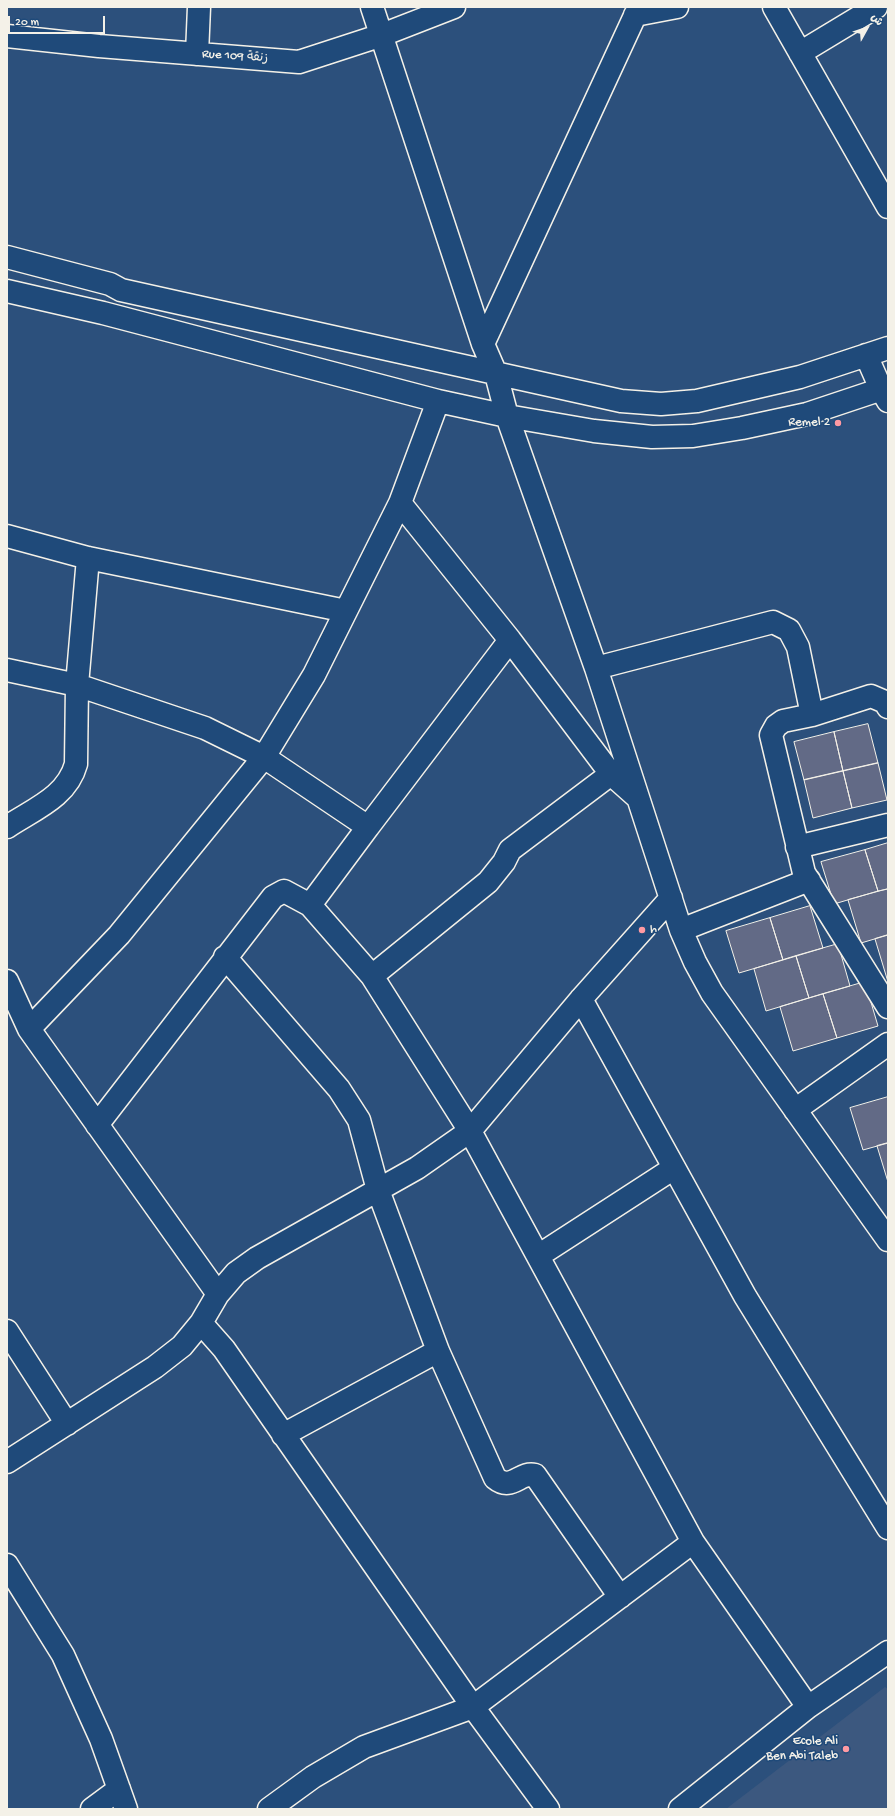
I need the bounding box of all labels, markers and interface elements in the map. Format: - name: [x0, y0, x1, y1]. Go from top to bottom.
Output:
- scale bar: [10, 8, 107, 34]
- north arrow: [847, 8, 887, 48]
- text: ش: [868, 12, 885, 29]
- text: 20 m: [15, 16, 39, 30]
- street label: Rue 109 زنقة: [201, 47, 269, 67]
- place label: Remel 2: [788, 415, 830, 431]
- marker: Remel 2: [833, 418, 843, 428]
- place label: h: [650, 922, 657, 938]
- marker: h: [637, 925, 647, 935]
- place label: Ecole Ali Ben Abi Taleb: [766, 1734, 838, 1765]
- marker: Ecole Ali Ben Abi Taleb: [841, 1744, 851, 1754]

